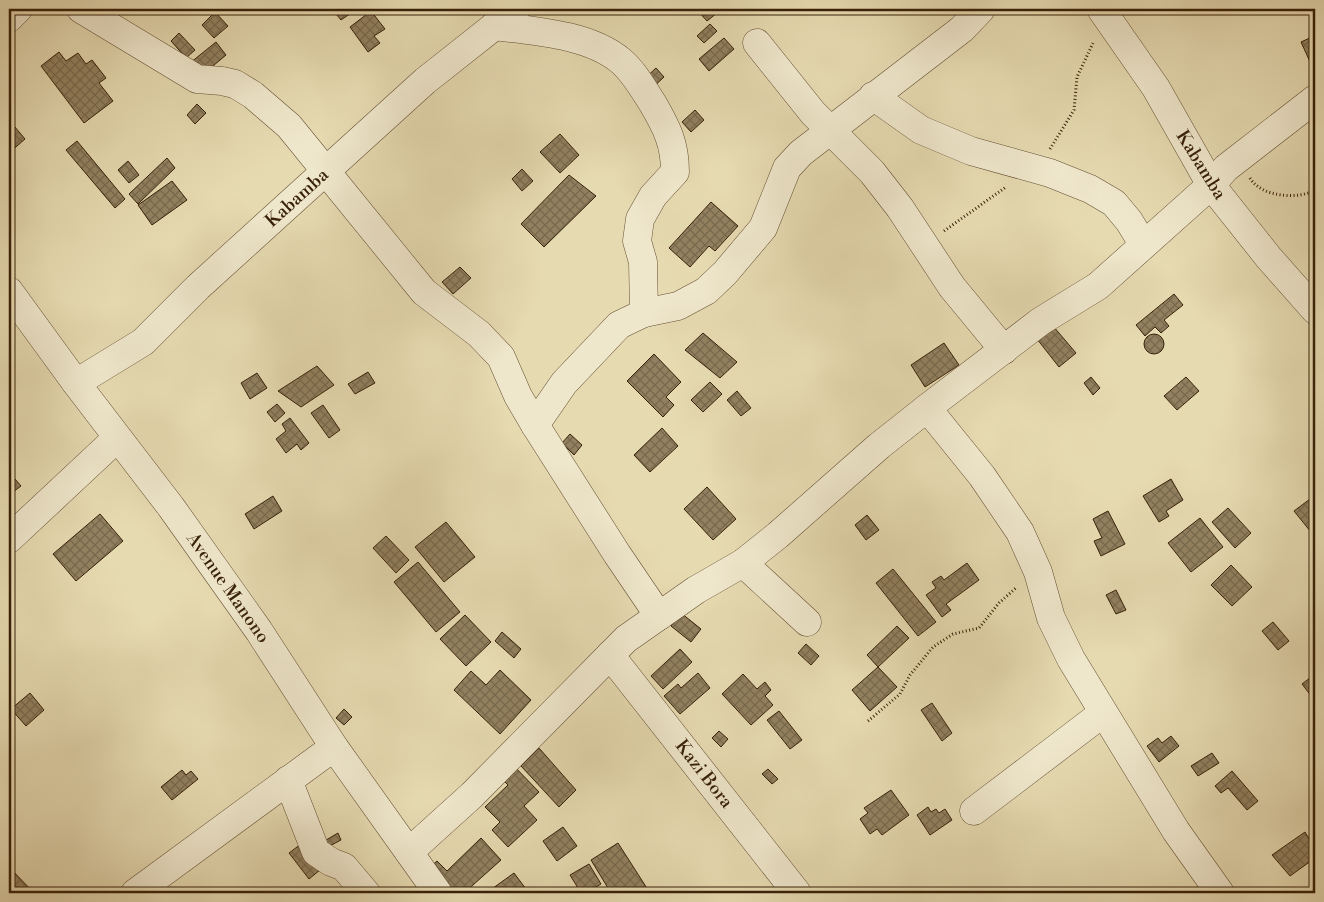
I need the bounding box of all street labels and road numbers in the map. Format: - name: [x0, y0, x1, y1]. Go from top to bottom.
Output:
- street label: Kabamba: [1171, 126, 1232, 205]
- street label: Kabamba: [261, 163, 334, 232]
- street label: Avenue Manono: [181, 527, 275, 648]
- street label: Kazi Bora: [670, 735, 738, 814]

